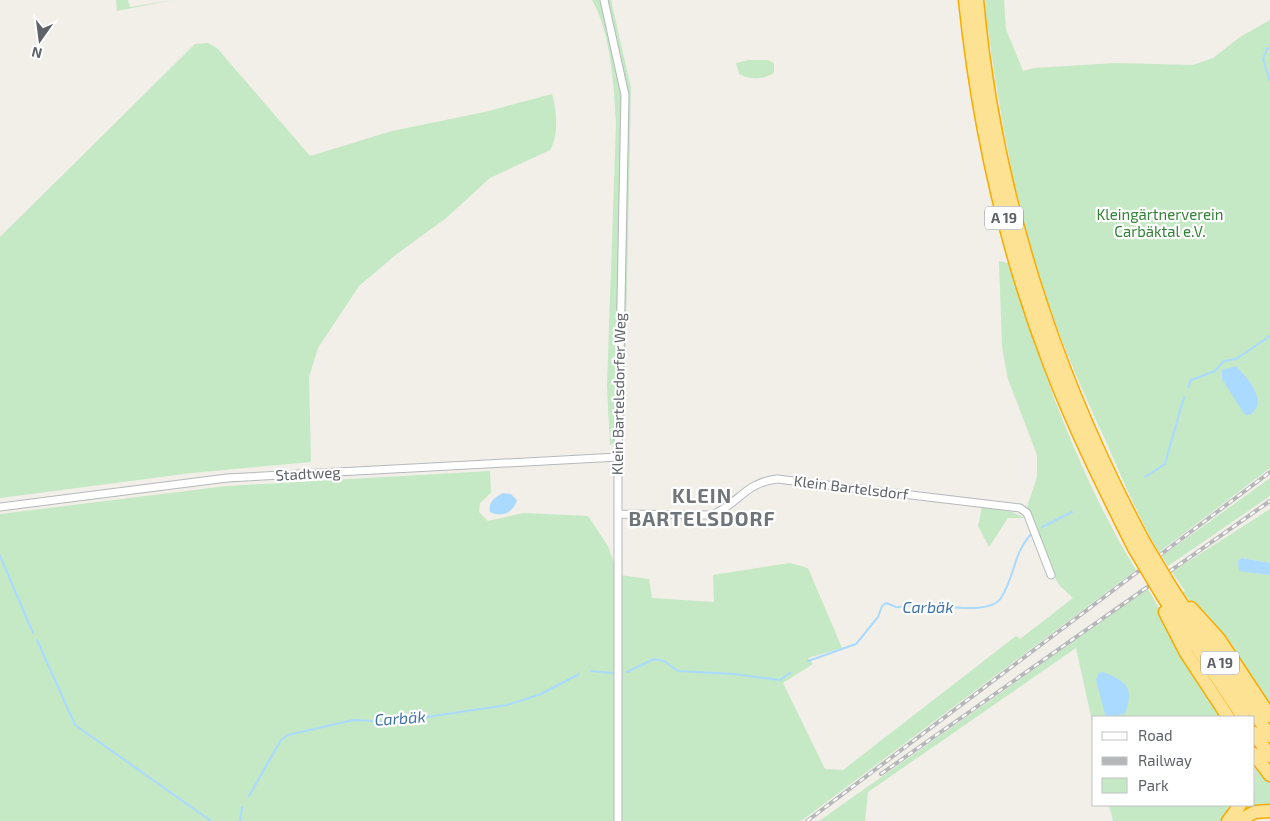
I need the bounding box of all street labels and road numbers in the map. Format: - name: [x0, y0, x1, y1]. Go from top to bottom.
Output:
- road number: A 19: [985, 207, 1023, 230]
- street label: Klein Bartelsdorfer Weg: [608, 312, 628, 475]
- street label: Stadtweg: [275, 462, 342, 484]
- street label: Klein Bartelsdorf: [793, 471, 910, 503]
- road number: A 19: [1201, 651, 1239, 674]

